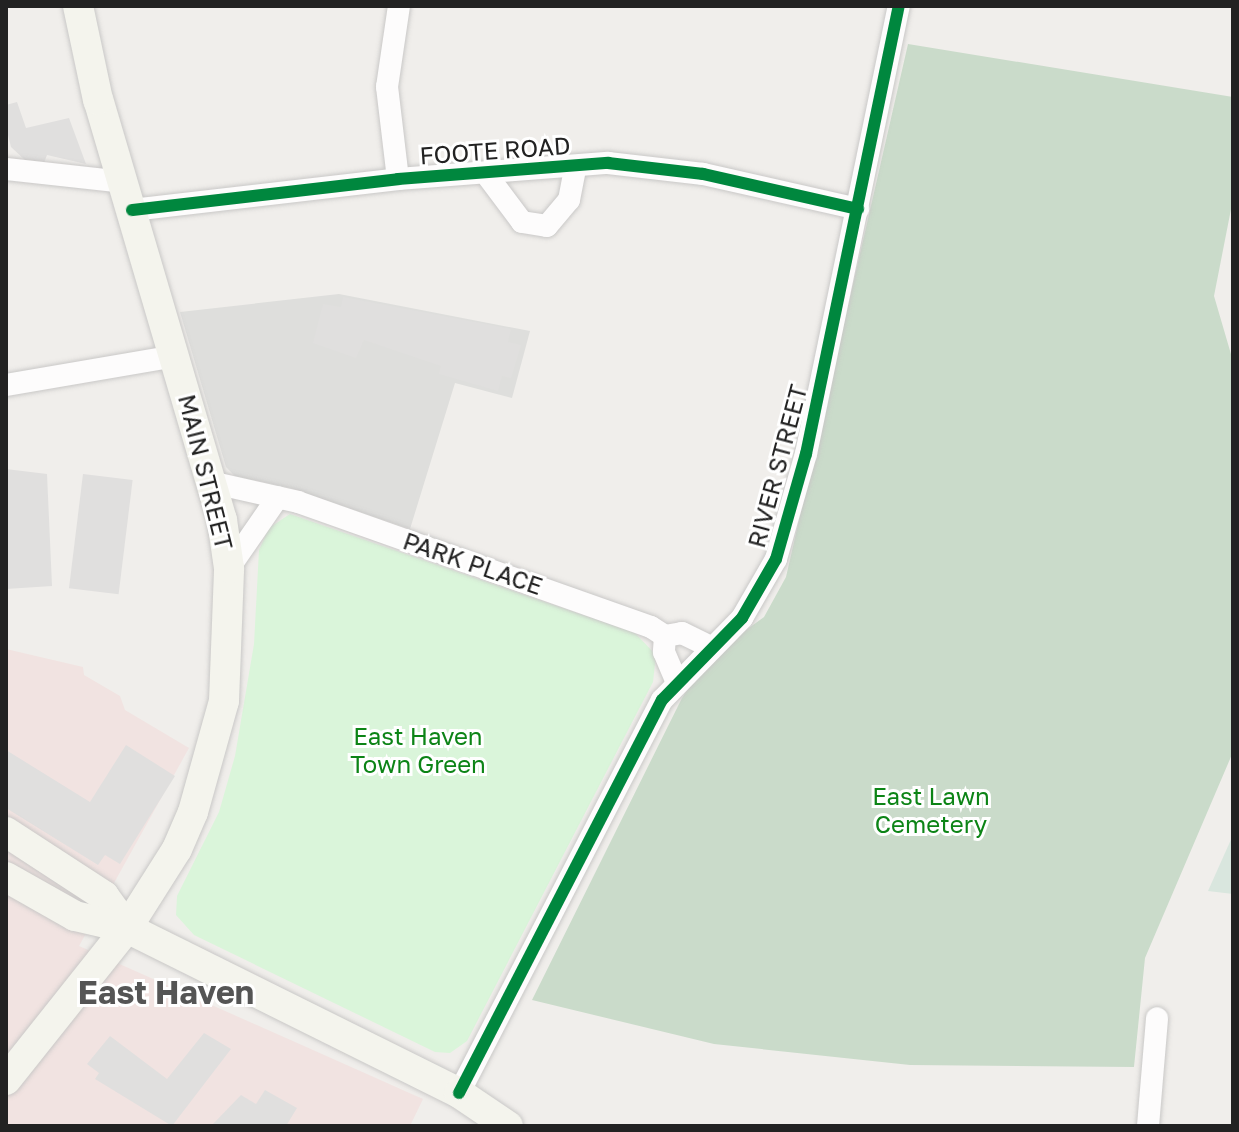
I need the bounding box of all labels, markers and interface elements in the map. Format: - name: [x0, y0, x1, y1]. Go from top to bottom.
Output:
- street label: FOOTE ROAD: [419, 130, 571, 170]
- street label: RIVER STREET: [741, 381, 813, 551]
- street label: MAIN STREET: [173, 391, 239, 553]
- street label: PARK PLACE: [400, 526, 546, 600]
- park label: East Haven Town Green: [350, 722, 486, 778]
- park label: East Lawn Cemetery: [872, 782, 990, 838]
- district label: East Haven: [78, 973, 254, 1011]

